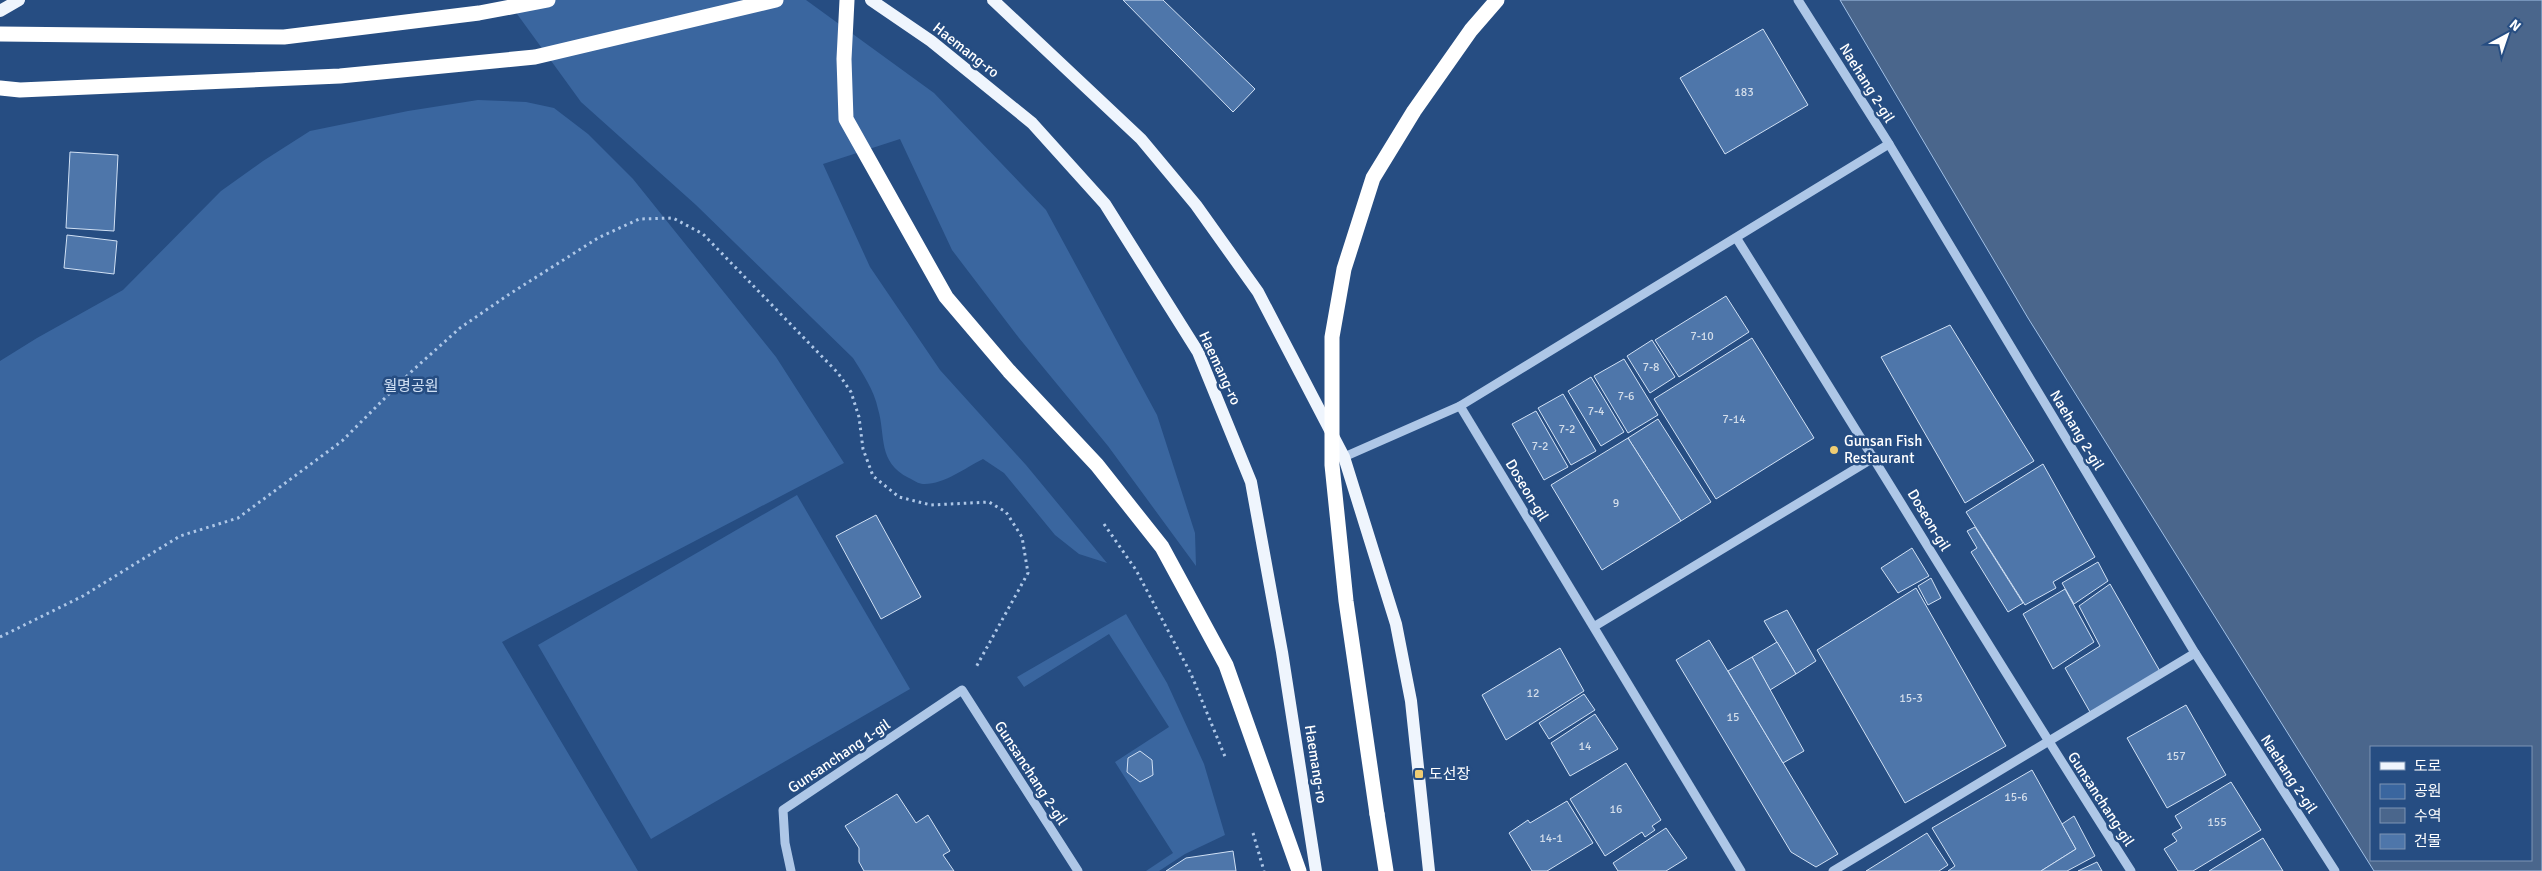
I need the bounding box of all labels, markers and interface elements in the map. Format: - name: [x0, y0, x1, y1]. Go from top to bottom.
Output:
- north arrow: [2482, 10, 2532, 60]
- text: N: [2506, 16, 2524, 35]
- street label: Haemang-ro: [929, 19, 1003, 82]
- street label: Naehang 2-gil: [1835, 40, 1899, 126]
- house number: 183: [1734, 85, 1754, 100]
- street label: Haemang-ro: [1195, 328, 1245, 408]
- house number: 7-10: [1690, 329, 1714, 344]
- house number: 7-8: [1642, 360, 1660, 375]
- park label: 월명공원: [383, 377, 439, 395]
- street label: Naehang 2-gil: [2046, 387, 2108, 473]
- house number: 7-6: [1617, 389, 1635, 404]
- house number: 7-4: [1587, 404, 1605, 419]
- house number: 7-14: [1722, 412, 1746, 427]
- house number: 7-2: [1558, 422, 1576, 437]
- place label: Gunsan Fish Restaurant: [1844, 432, 1922, 467]
- house number: 7-2: [1531, 439, 1549, 454]
- marker: Gunsan Fish Restaurant: [1828, 444, 1840, 456]
- street label: Doseon-gil: [1501, 456, 1553, 524]
- street label: Doseon-gil: [1903, 486, 1955, 554]
- house number: 9: [1613, 496, 1619, 511]
- house number: 12: [1527, 686, 1539, 701]
- house number: 15-3: [1899, 691, 1923, 706]
- house number: 15: [1727, 710, 1739, 725]
- street label: Gunsanchang 1-gil: [784, 715, 894, 797]
- street label: Gunsanchang 2-gil: [991, 718, 1071, 828]
- street label: Haemang-ro: [1301, 724, 1331, 805]
- street label: Naehang 2-gil: [2257, 731, 2321, 817]
- house number: 14: [1579, 739, 1592, 754]
- legend: [2370, 746, 2532, 861]
- street label: Gunsanchang-gil: [2064, 748, 2138, 850]
- house number: 157: [2166, 749, 2186, 764]
- text: 도로: [2414, 757, 2442, 775]
- place label: 도선장: [1429, 765, 1471, 783]
- marker: 도선장: [1413, 768, 1425, 780]
- text: 공원: [2414, 782, 2442, 800]
- house number: 15-6: [2004, 790, 2028, 805]
- house number: 16: [1610, 802, 1622, 817]
- text: 수역: [2414, 807, 2442, 825]
- house number: 155: [2207, 815, 2227, 830]
- house number: 14-1: [1539, 831, 1563, 846]
- text: 건물: [2414, 832, 2442, 850]

